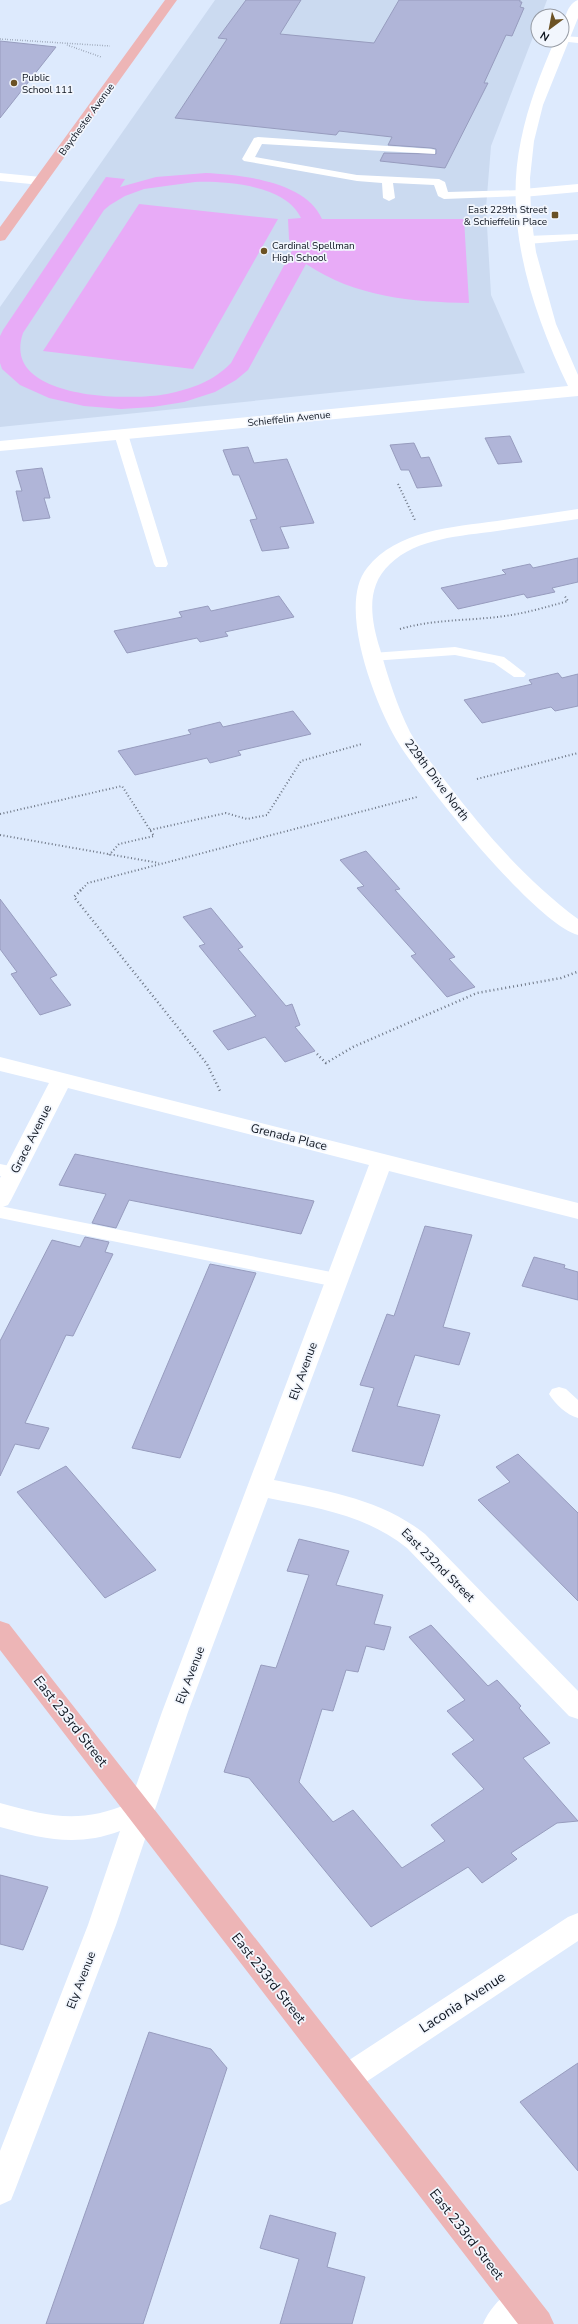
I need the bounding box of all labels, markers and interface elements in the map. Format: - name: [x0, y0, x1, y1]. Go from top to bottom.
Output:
- north arrow: [530, 8, 570, 48]
- text: N: [537, 28, 552, 45]
- place label: Public School 111: [22, 71, 73, 97]
- marker: Public School 111: [9, 78, 19, 88]
- street label: Baychester Avenue: [56, 81, 118, 159]
- place label: East 229th Street & Schieffelin Place: [464, 203, 547, 229]
- marker: East 229th Street & Schieffelin Place: [550, 210, 560, 220]
- place label: Cardinal Spellman High School: [272, 239, 355, 265]
- marker: Cardinal Spellman High School: [259, 246, 269, 256]
- street label: Schieffelin Avenue: [247, 408, 331, 430]
- street label: 229th Drive North: [401, 736, 473, 824]
- street label: Grace Avenue: [7, 1102, 55, 1176]
- street label: Grenada Place: [249, 1120, 329, 1154]
- street label: Ely Avenue: [285, 1340, 321, 1402]
- street label: East 232nd Street: [398, 1525, 479, 1606]
- street label: Ely Avenue: [172, 1644, 208, 1706]
- street label: East 233rd Street: [29, 1672, 112, 1771]
- street label: East 233rd Street: [227, 1929, 310, 2028]
- street label: Ely Avenue: [63, 1949, 99, 2011]
- street label: Laconia Avenue: [416, 1967, 509, 2037]
- street label: East 233rd Street: [425, 2185, 508, 2284]

